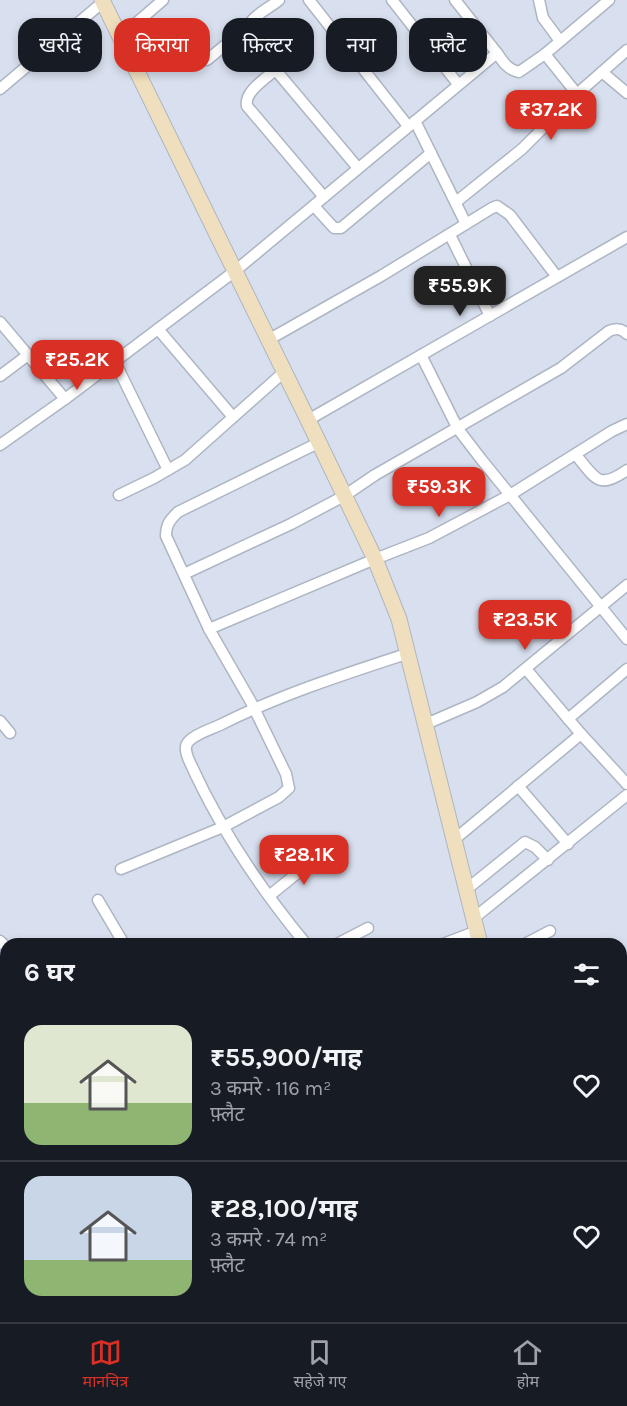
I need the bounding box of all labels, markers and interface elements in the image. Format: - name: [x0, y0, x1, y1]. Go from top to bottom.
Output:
- chip: खरीदें: [18, 18, 102, 72]
- chip: किराया: [114, 18, 210, 72]
- chip: फ़िल्टर: [222, 18, 314, 72]
- chip: नया: [326, 18, 397, 72]
- chip: फ़्लैट: [409, 18, 487, 72]
- pin: ₹37.2K: [502, 90, 600, 141]
- text: ₹37.2K: [519, 98, 583, 121]
- pin: ₹55.9K: [411, 266, 509, 317]
- text: ₹55.9K: [428, 274, 492, 297]
- pin: ₹25.2K: [28, 340, 126, 391]
- text: ₹25.2K: [45, 348, 109, 371]
- pin: ₹59.3K: [390, 467, 488, 518]
- text: ₹59.3K: [406, 475, 472, 498]
- pin: ₹23.5K: [476, 600, 574, 651]
- text: ₹23.5K: [493, 608, 558, 631]
- pin: ₹28.1K: [255, 835, 353, 886]
- text: ₹28.1K: [274, 843, 334, 866]
- text: 6 घर: [24, 957, 75, 988]
- icon: filters: [570, 958, 603, 991]
- text: ₹55,900/माह: [210, 1042, 362, 1073]
- icon: home: [72, 1049, 144, 1121]
- icon: heart: [570, 1069, 603, 1102]
- text: 3 कमरे · 116 m²: [210, 1077, 331, 1100]
- text: फ़्लैट: [210, 1103, 245, 1126]
- text: ₹28,100/माह: [210, 1193, 358, 1224]
- icon: home: [72, 1200, 144, 1272]
- icon: heart: [570, 1220, 603, 1253]
- text: 3 कमरे · 74 m²: [210, 1228, 327, 1251]
- text: फ़्लैट: [210, 1254, 245, 1277]
- tab: मानचित्र: [83, 1336, 128, 1394]
- tab: सहेजे गए: [293, 1336, 346, 1394]
- tab: होम: [511, 1336, 544, 1394]

